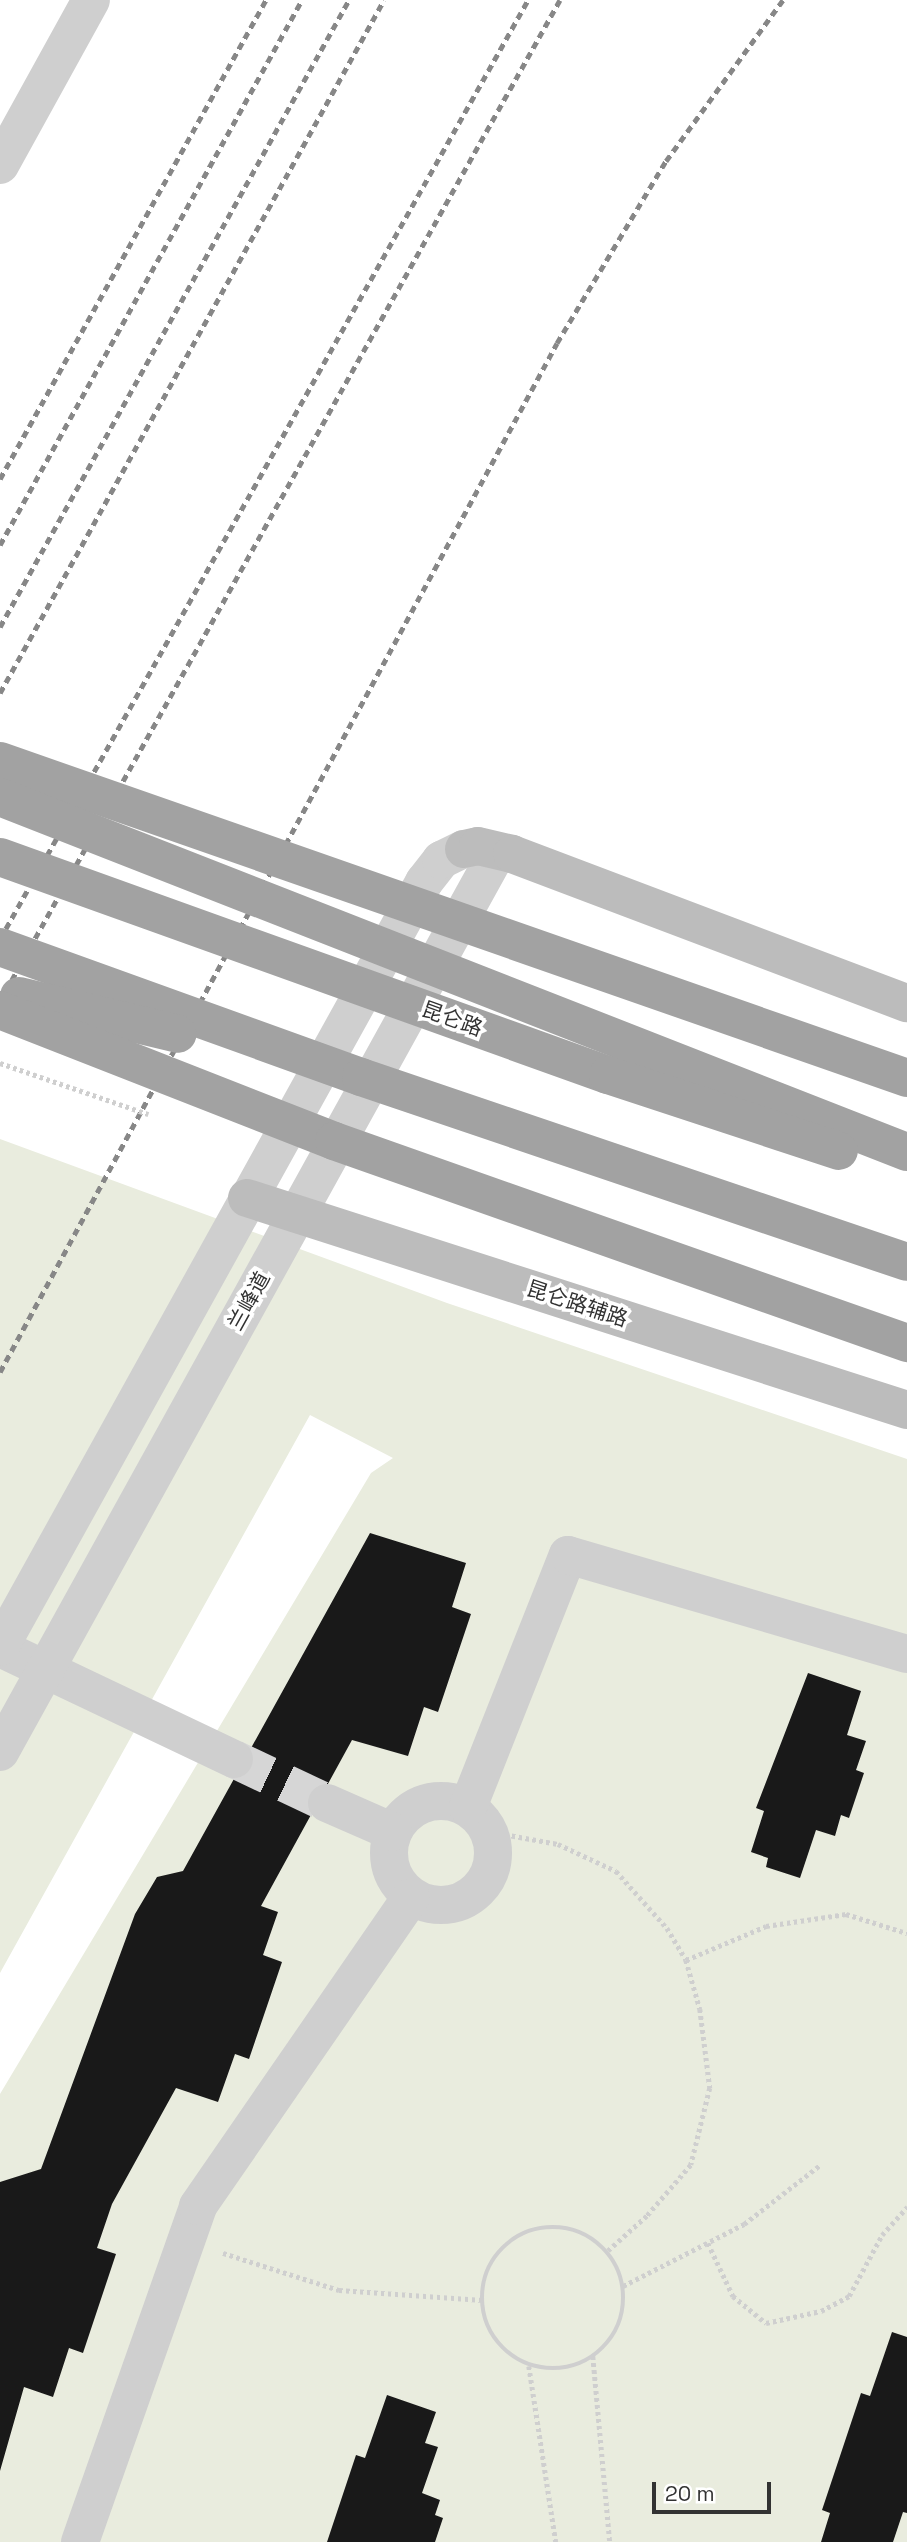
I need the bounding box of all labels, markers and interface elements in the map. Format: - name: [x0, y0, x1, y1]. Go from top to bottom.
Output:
- street label: 昆仑路: [418, 996, 486, 1042]
- street label: 兰峰道: [223, 1267, 275, 1335]
- street label: 昆仑路辅路: [523, 1276, 631, 1332]
- scale bar: [655, 2468, 774, 2512]
- text: 20 m: [665, 2480, 715, 2507]

